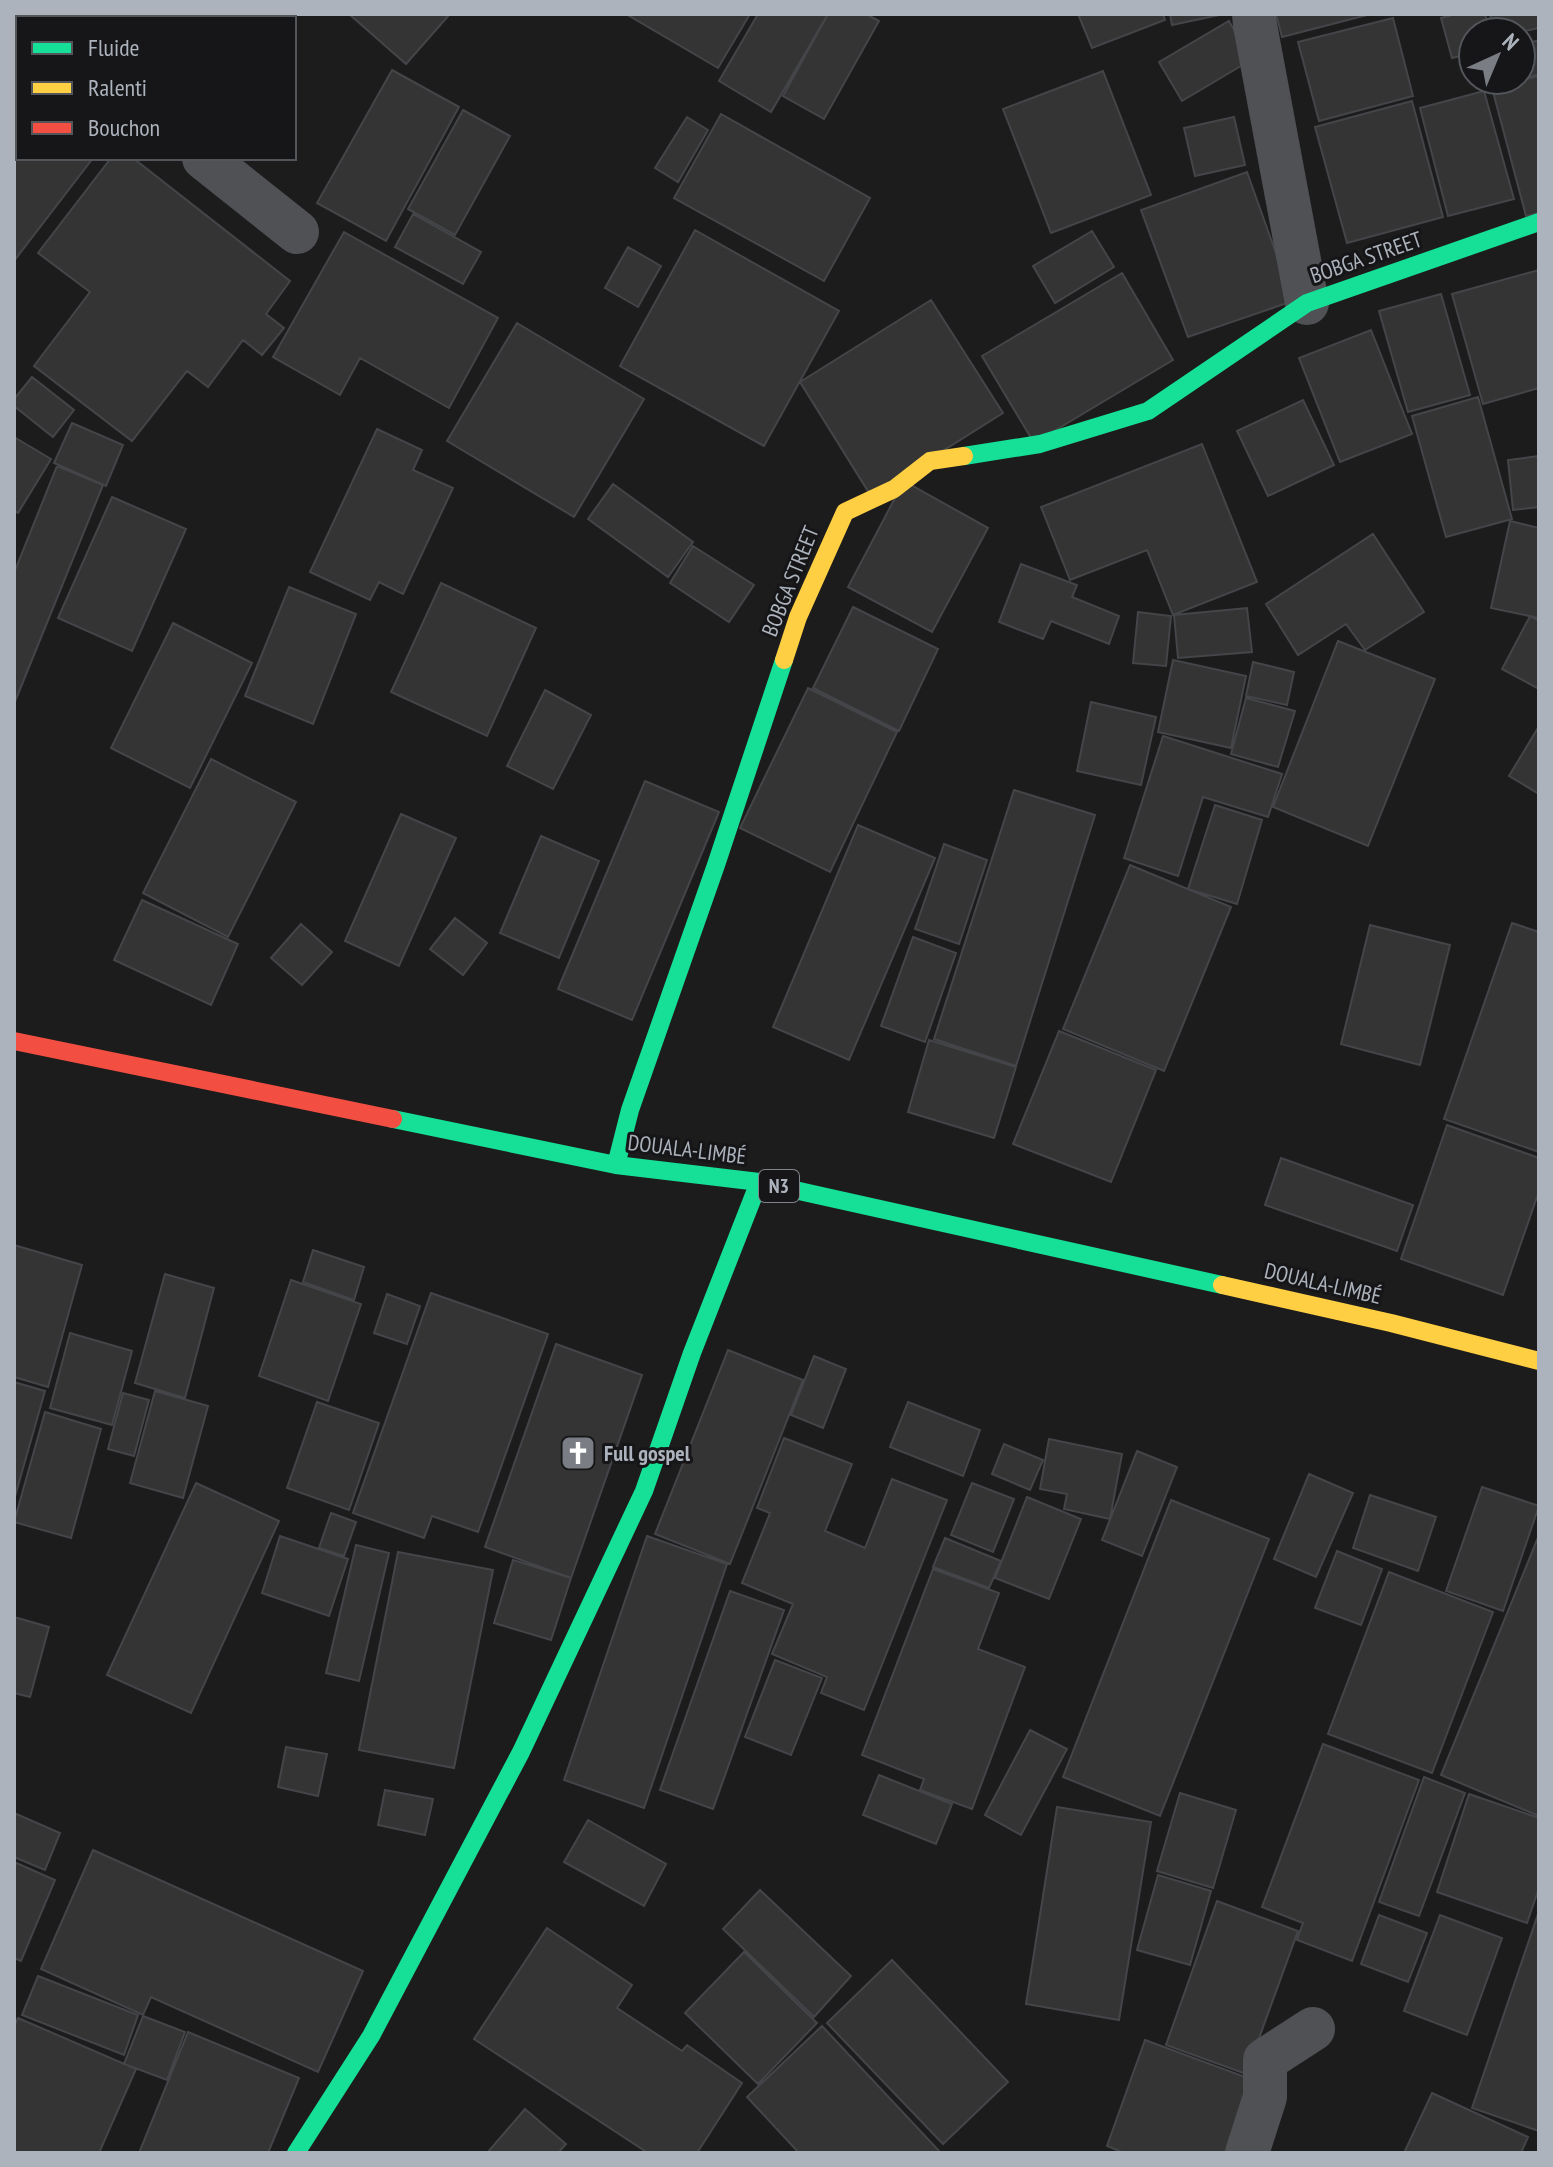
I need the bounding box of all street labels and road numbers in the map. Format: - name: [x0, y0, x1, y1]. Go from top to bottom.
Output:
- street label: BOBGA STREET: [1306, 225, 1426, 289]
- street label: BOBGA STREET: [755, 522, 825, 640]
- street label: DOUALA-LIMBÉ: [626, 1128, 748, 1170]
- road number: N3: [759, 1170, 799, 1202]
- street label: DOUALA-LIMBÉ: [1262, 1256, 1384, 1310]

